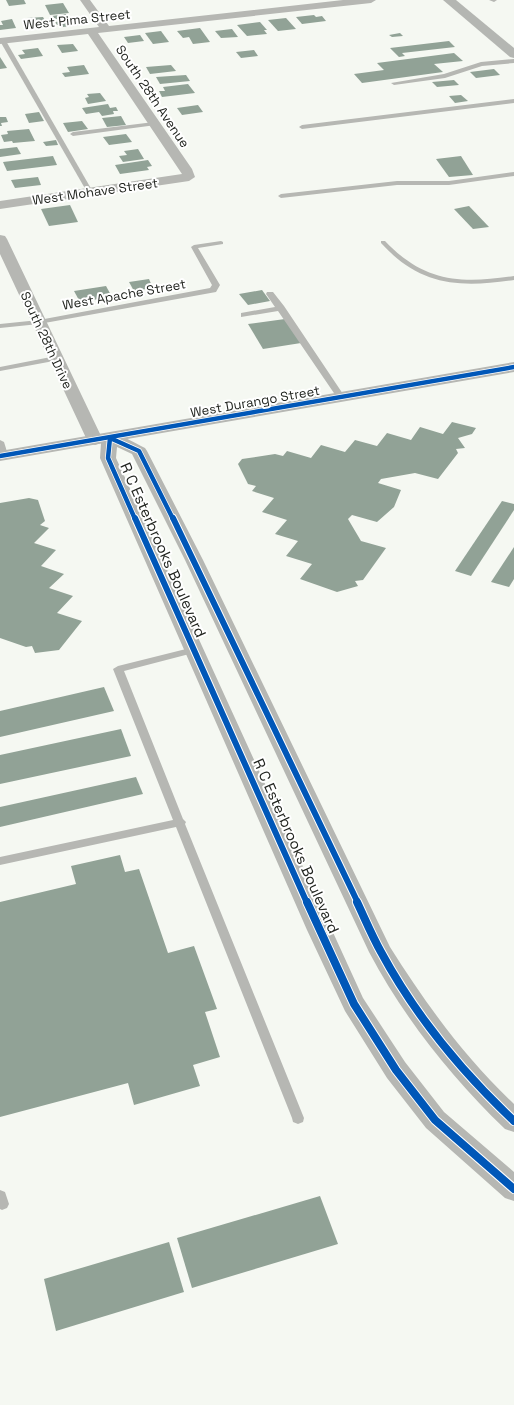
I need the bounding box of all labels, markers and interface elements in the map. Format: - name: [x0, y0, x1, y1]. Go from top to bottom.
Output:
- street label: West Pima Street: [23, 5, 131, 34]
- street label: South 28th Avenue: [112, 42, 193, 151]
- street label: West Mohave Street: [31, 174, 159, 209]
- street label: West Apache Street: [61, 275, 187, 314]
- street label: South 28th Drive: [17, 289, 77, 392]
- street label: West Durango Street: [189, 382, 321, 421]
- street label: R C Esterbrooks Boulevard: [116, 459, 211, 640]
- street label: R C Esterbrooks Boulevard: [249, 755, 344, 936]

